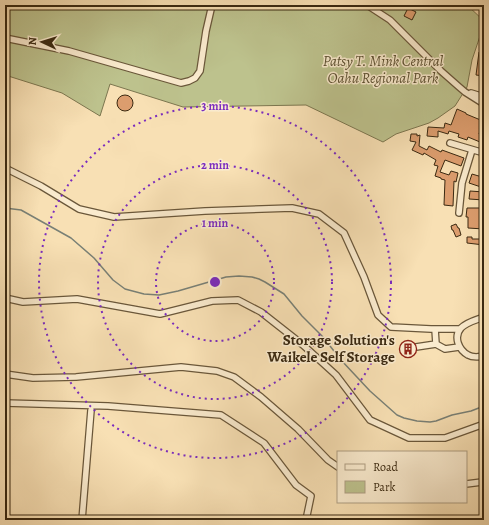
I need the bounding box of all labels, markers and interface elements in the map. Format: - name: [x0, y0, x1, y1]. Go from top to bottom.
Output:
- north arrow: [22, 22, 62, 62]
- text: N: [25, 37, 40, 46]
- park label: Patsy T. Mink Central Oahu Regional Park: [323, 51, 444, 88]
- text: 3 min: [201, 98, 229, 114]
- text: 2 min: [201, 157, 229, 173]
- text: 1 min: [202, 215, 229, 231]
- centre of rings: [208, 275, 222, 289]
- place label: Storage Solution's Waikele Self Storage: [266, 330, 395, 367]
- building icon: Storage Solution's Waikele Self Storage: [398, 339, 418, 359]
- legend: [337, 451, 467, 503]
- text: Road: [373, 459, 399, 475]
- text: Park: [373, 479, 396, 495]

